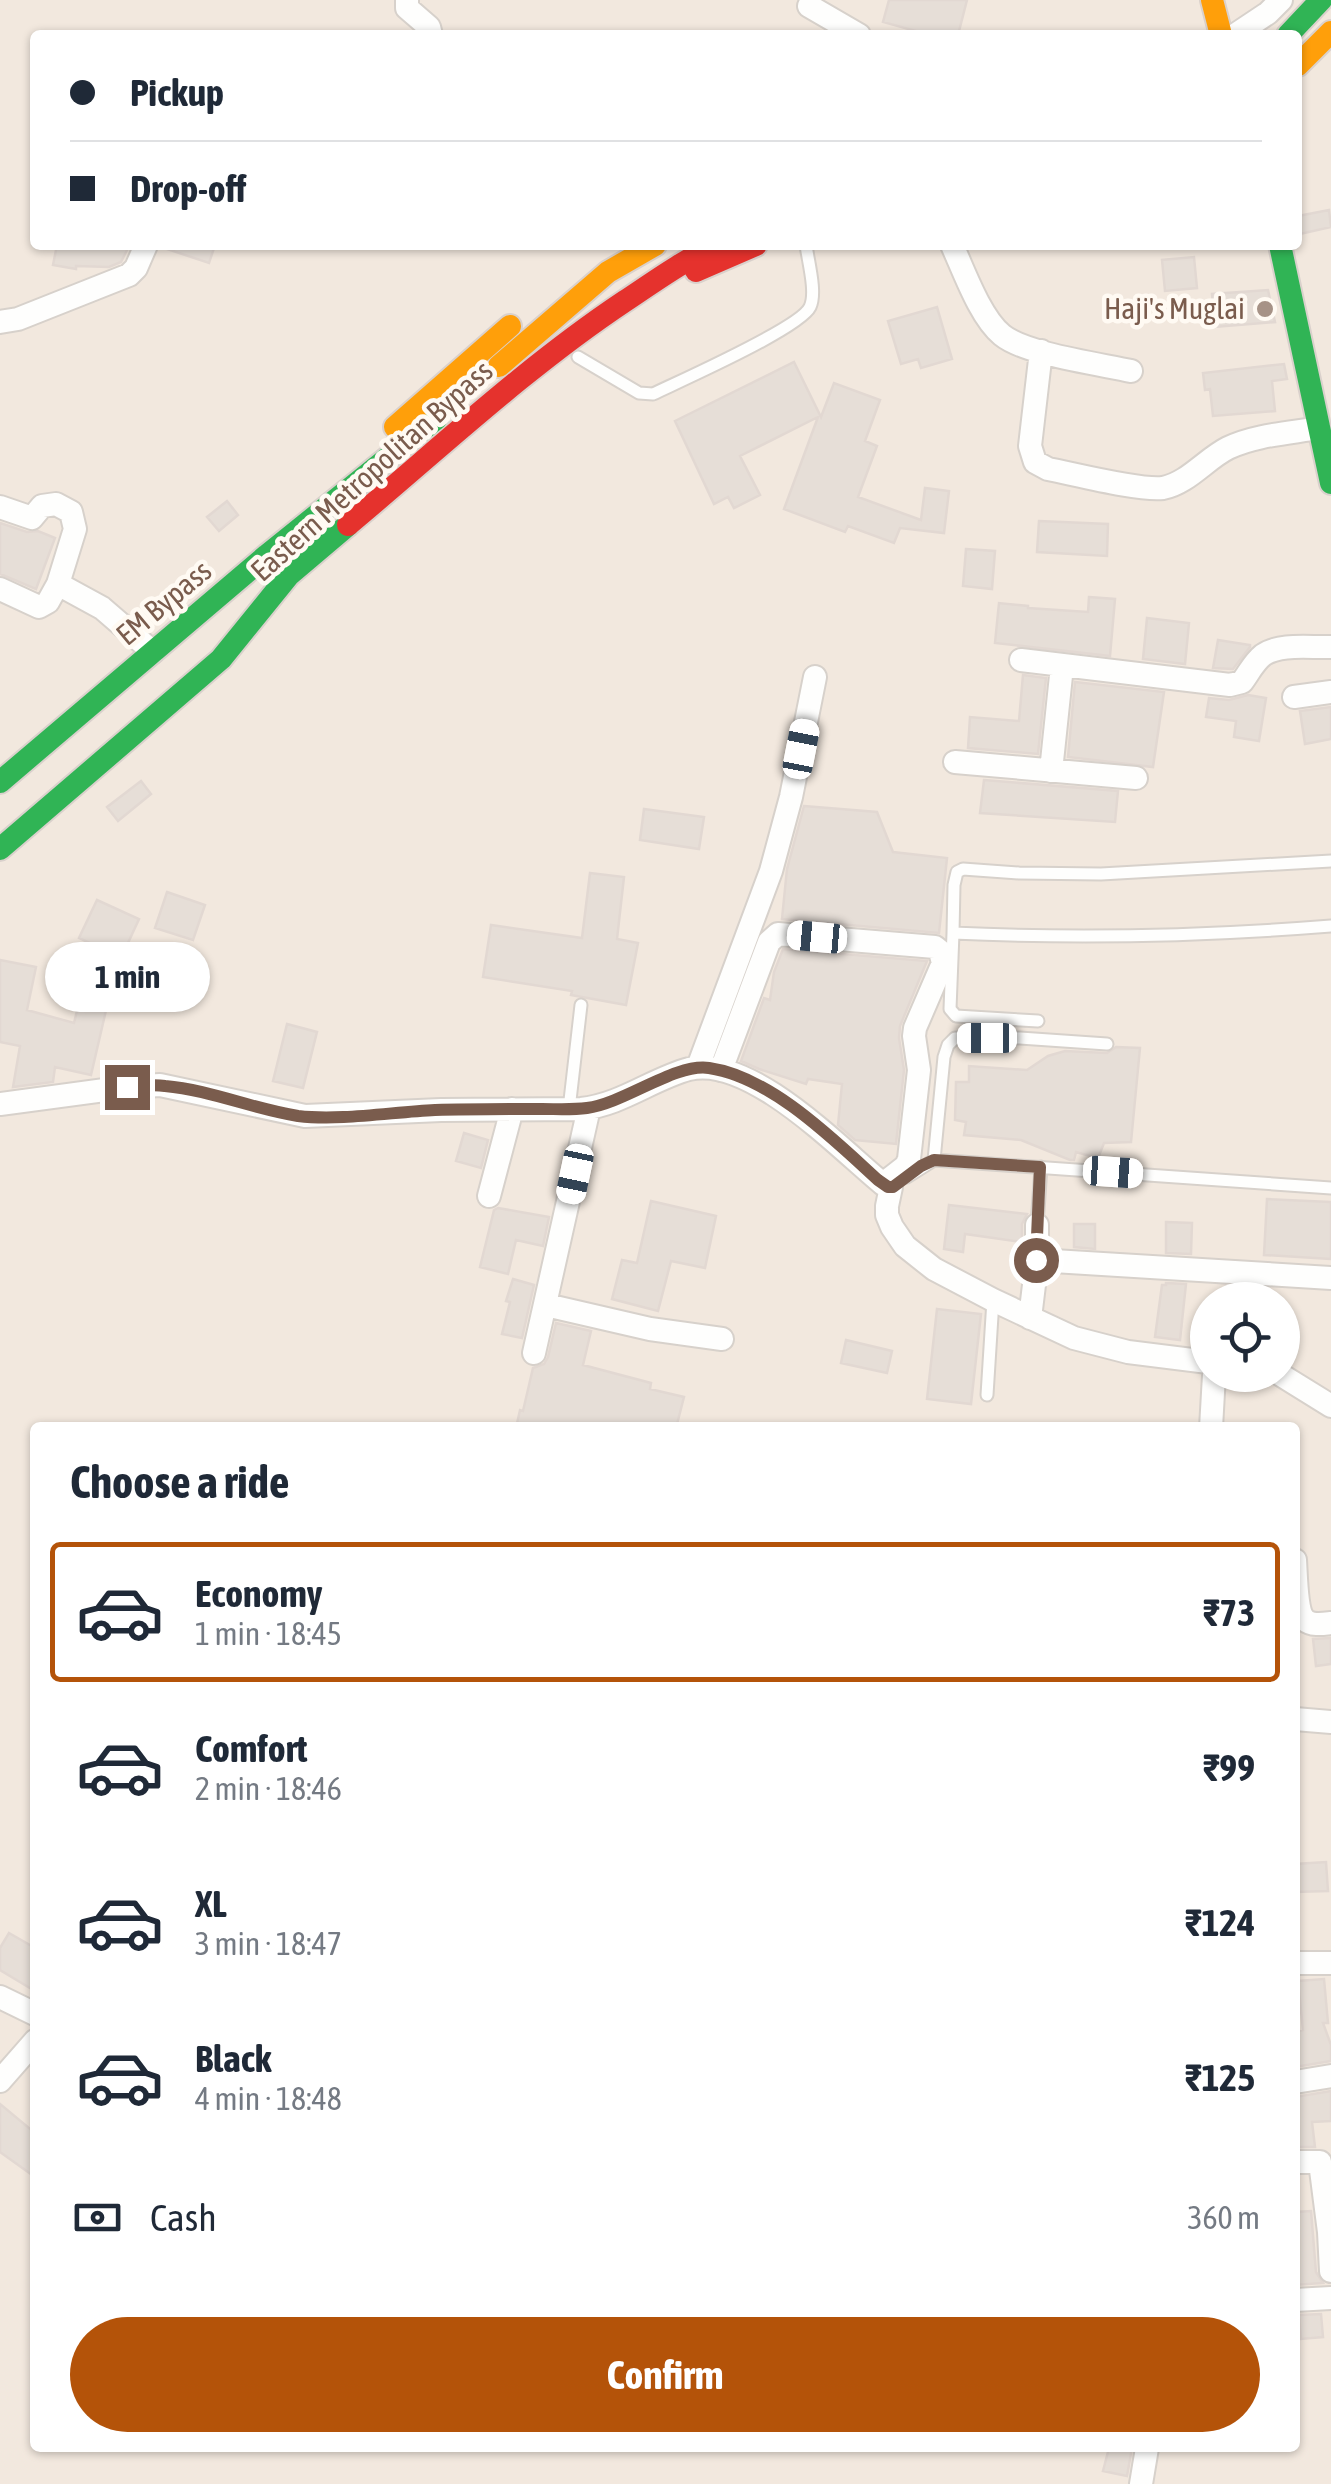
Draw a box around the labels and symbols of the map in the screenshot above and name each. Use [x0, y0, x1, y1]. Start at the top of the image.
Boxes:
place label: Haji's Muglai [1104, 291, 1245, 325]
marker: Haji's Muglai [1254, 298, 1276, 320]
street label: Eastern Metropolitan Bypass [244, 353, 499, 587]
street label: EM Bypass [109, 553, 218, 652]
car [781, 717, 821, 781]
car [786, 919, 848, 955]
callout: 1 min [44, 942, 210, 1012]
car [957, 1023, 1017, 1053]
route end [105, 1065, 150, 1110]
car [554, 1142, 596, 1206]
car [1082, 1155, 1144, 1189]
route start [1014, 1238, 1059, 1283]

